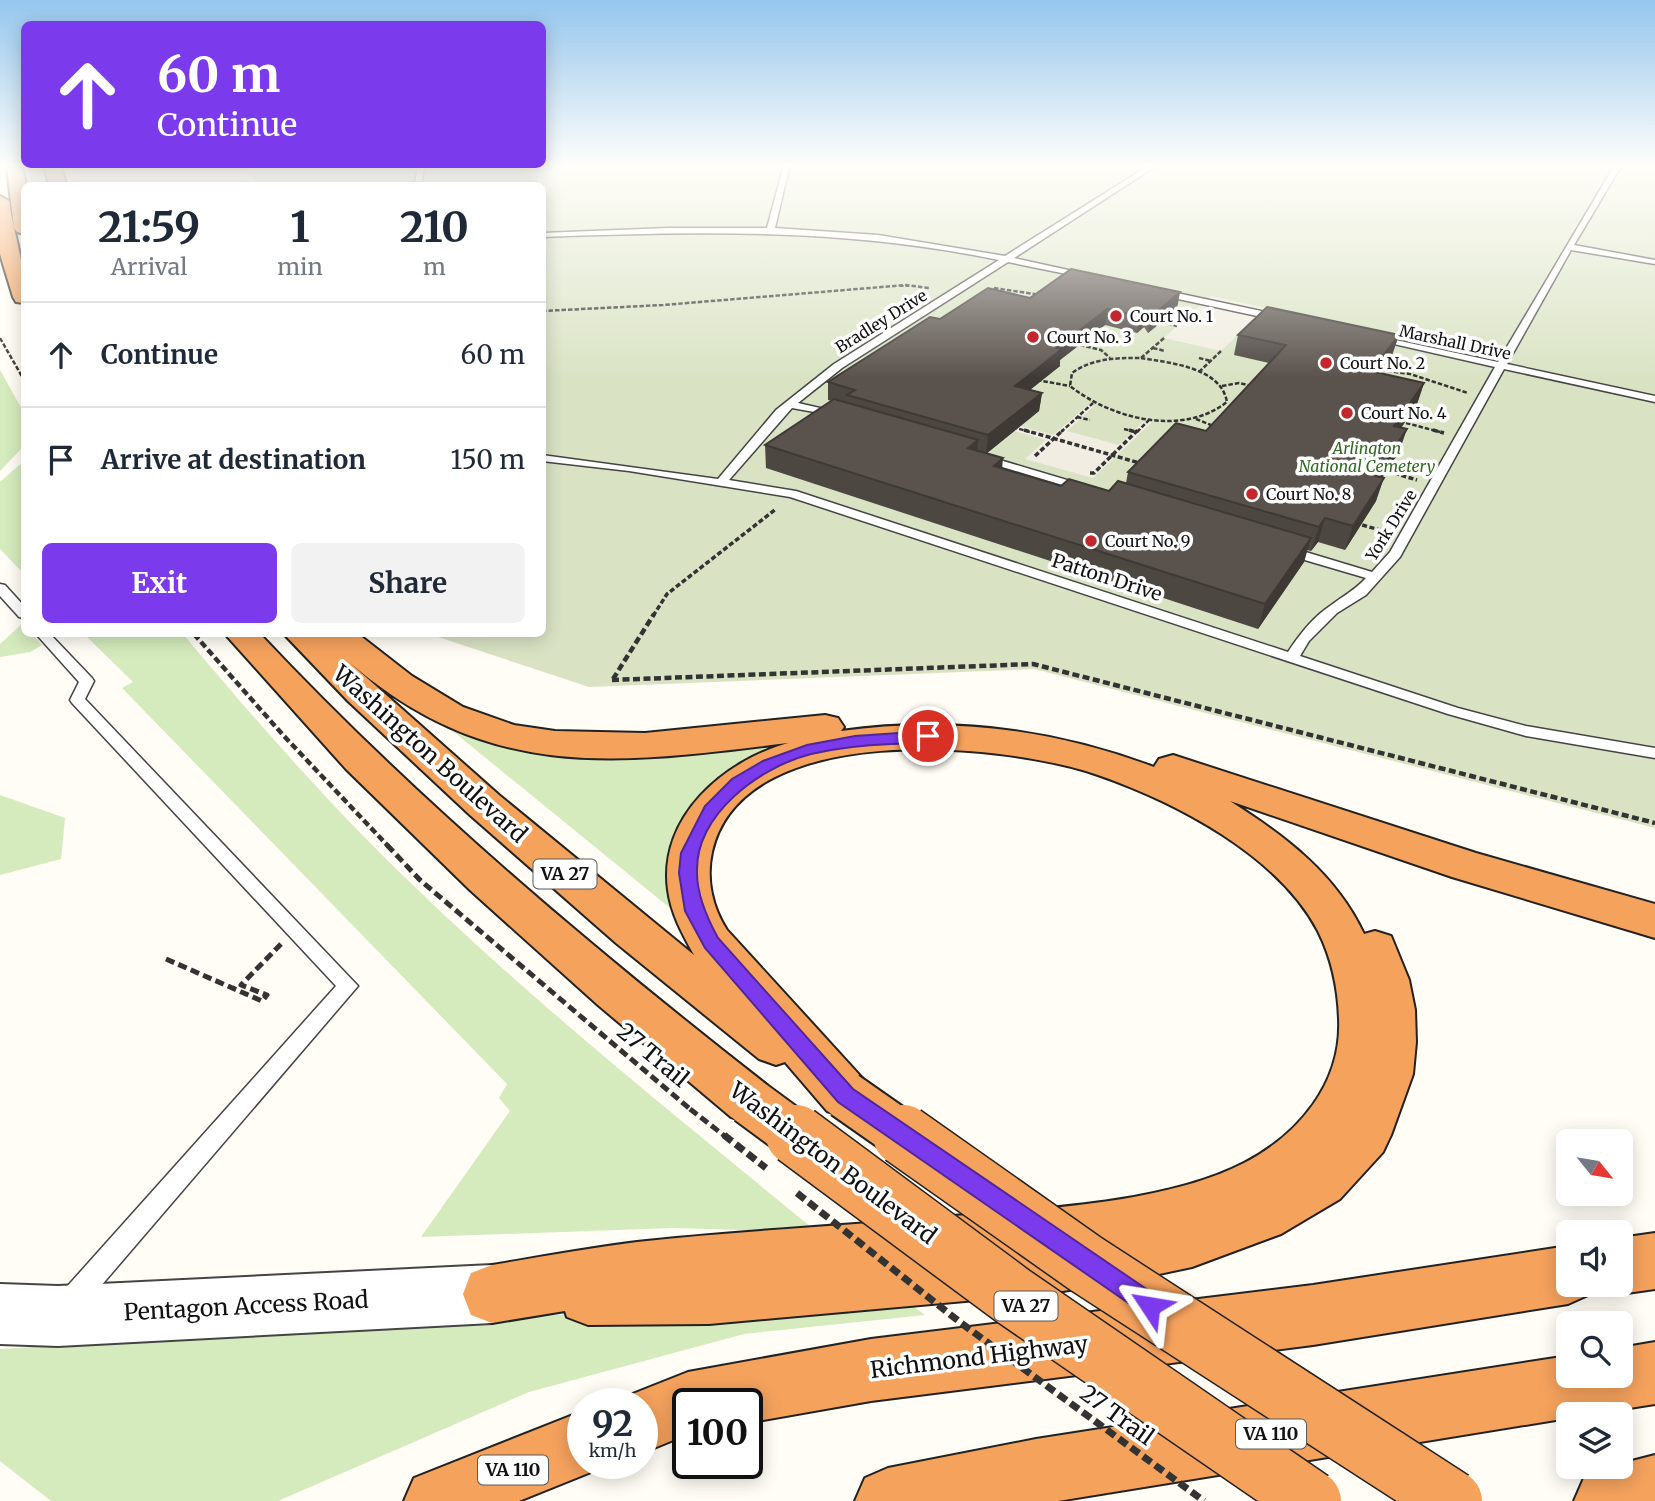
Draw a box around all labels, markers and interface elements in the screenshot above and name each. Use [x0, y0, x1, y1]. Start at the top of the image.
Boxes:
text: 60 m [157, 44, 280, 105]
icon: ahead [42, 49, 133, 140]
text: Continue [157, 105, 297, 145]
text: 21:59 [98, 201, 200, 253]
text: 1 [290, 201, 310, 253]
text: 210 [400, 201, 469, 253]
text: Arrival [111, 252, 187, 281]
text: min [277, 252, 323, 281]
text: m [423, 252, 446, 281]
street label: Bradley Drive [832, 285, 930, 357]
place label: Court No. 1 [1130, 306, 1213, 326]
marker: Court No. 1 [1108, 308, 1124, 324]
street label: Marshall Drive [1397, 320, 1513, 364]
place label: Court No. 3 [1047, 327, 1132, 347]
marker: Court No. 3 [1025, 329, 1041, 345]
icon: ahead [42, 336, 80, 374]
text: Continue [101, 338, 218, 371]
text: 60 m [461, 338, 525, 371]
place label: Court No. 2 [1340, 353, 1425, 373]
marker: Court No. 2 [1318, 355, 1334, 371]
place label: Court No. 4 [1361, 403, 1447, 423]
marker: Court No. 4 [1339, 405, 1355, 421]
park label: Arlington National Cemetery [1299, 438, 1435, 476]
icon: arrive [42, 441, 80, 479]
text: Arrive at destination [101, 443, 366, 476]
text: 150 m [451, 443, 525, 476]
place label: Court No. 8 [1266, 484, 1351, 504]
marker: Court No. 8 [1244, 486, 1260, 502]
street label: York Drive [1361, 486, 1421, 565]
place label: Court No. 9 [1105, 531, 1191, 551]
marker: Court No. 9 [1083, 533, 1099, 549]
button: Exit [42, 543, 277, 623]
button: Share [291, 543, 525, 623]
street label: Patton Drive [1049, 548, 1165, 606]
street label: Washington Boulevard [326, 658, 534, 849]
pin [898, 706, 958, 766]
icon: arrive [909, 717, 947, 755]
road number: VA 27 [534, 860, 596, 888]
street label: 27 Trail [612, 1016, 695, 1093]
street label: Washington Boulevard [723, 1075, 943, 1250]
north arrow [1556, 1129, 1633, 1206]
map controls [1556, 1129, 1633, 1479]
button: sound [1556, 1220, 1633, 1297]
position arrow [1113, 1269, 1187, 1343]
street label: Pentagon Access Road [123, 1285, 369, 1326]
road number: VA 27 [995, 1292, 1058, 1321]
button: search [1556, 1311, 1633, 1388]
street label: Richmond Highway [868, 1329, 1090, 1384]
street label: 27 Trail [1075, 1378, 1160, 1451]
speed limit sign: 100 [672, 1388, 763, 1479]
text: 92 [592, 1402, 633, 1446]
button: layers [1556, 1402, 1633, 1479]
road number: VA 110 [1236, 1420, 1306, 1448]
text: km/h [589, 1439, 636, 1462]
road number: VA 110 [478, 1456, 548, 1484]

